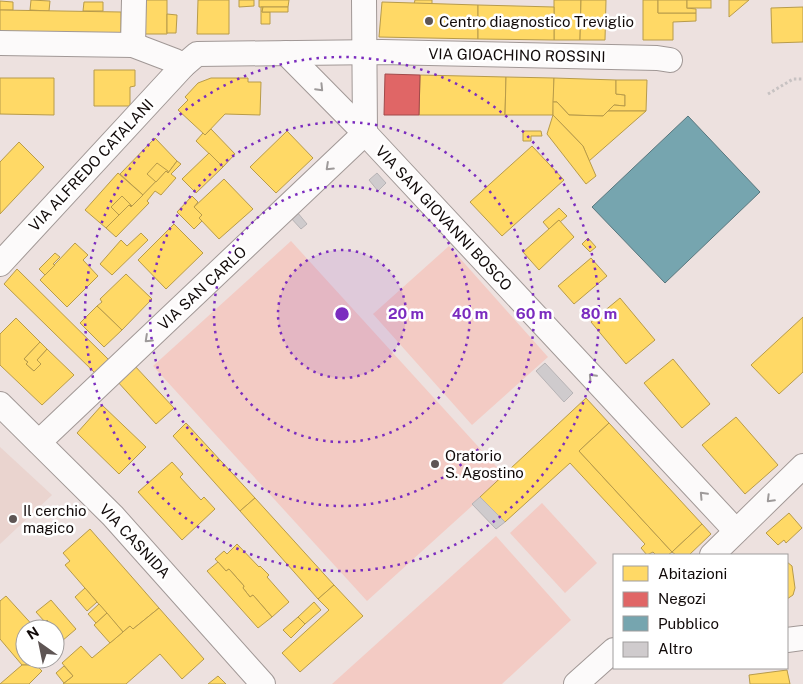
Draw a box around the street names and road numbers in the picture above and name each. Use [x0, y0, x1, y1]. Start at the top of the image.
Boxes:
street label: VIA GIOACHINO ROSSINI [428, 45, 606, 65]
street label: VIA ALFREDO CATALANI [25, 95, 157, 235]
street label: VIA SAN GIOVANNI BOSCO [372, 142, 516, 294]
street label: VIA SAN CARLO [154, 243, 250, 333]
street label: VIA CASNIDA [96, 500, 174, 582]

